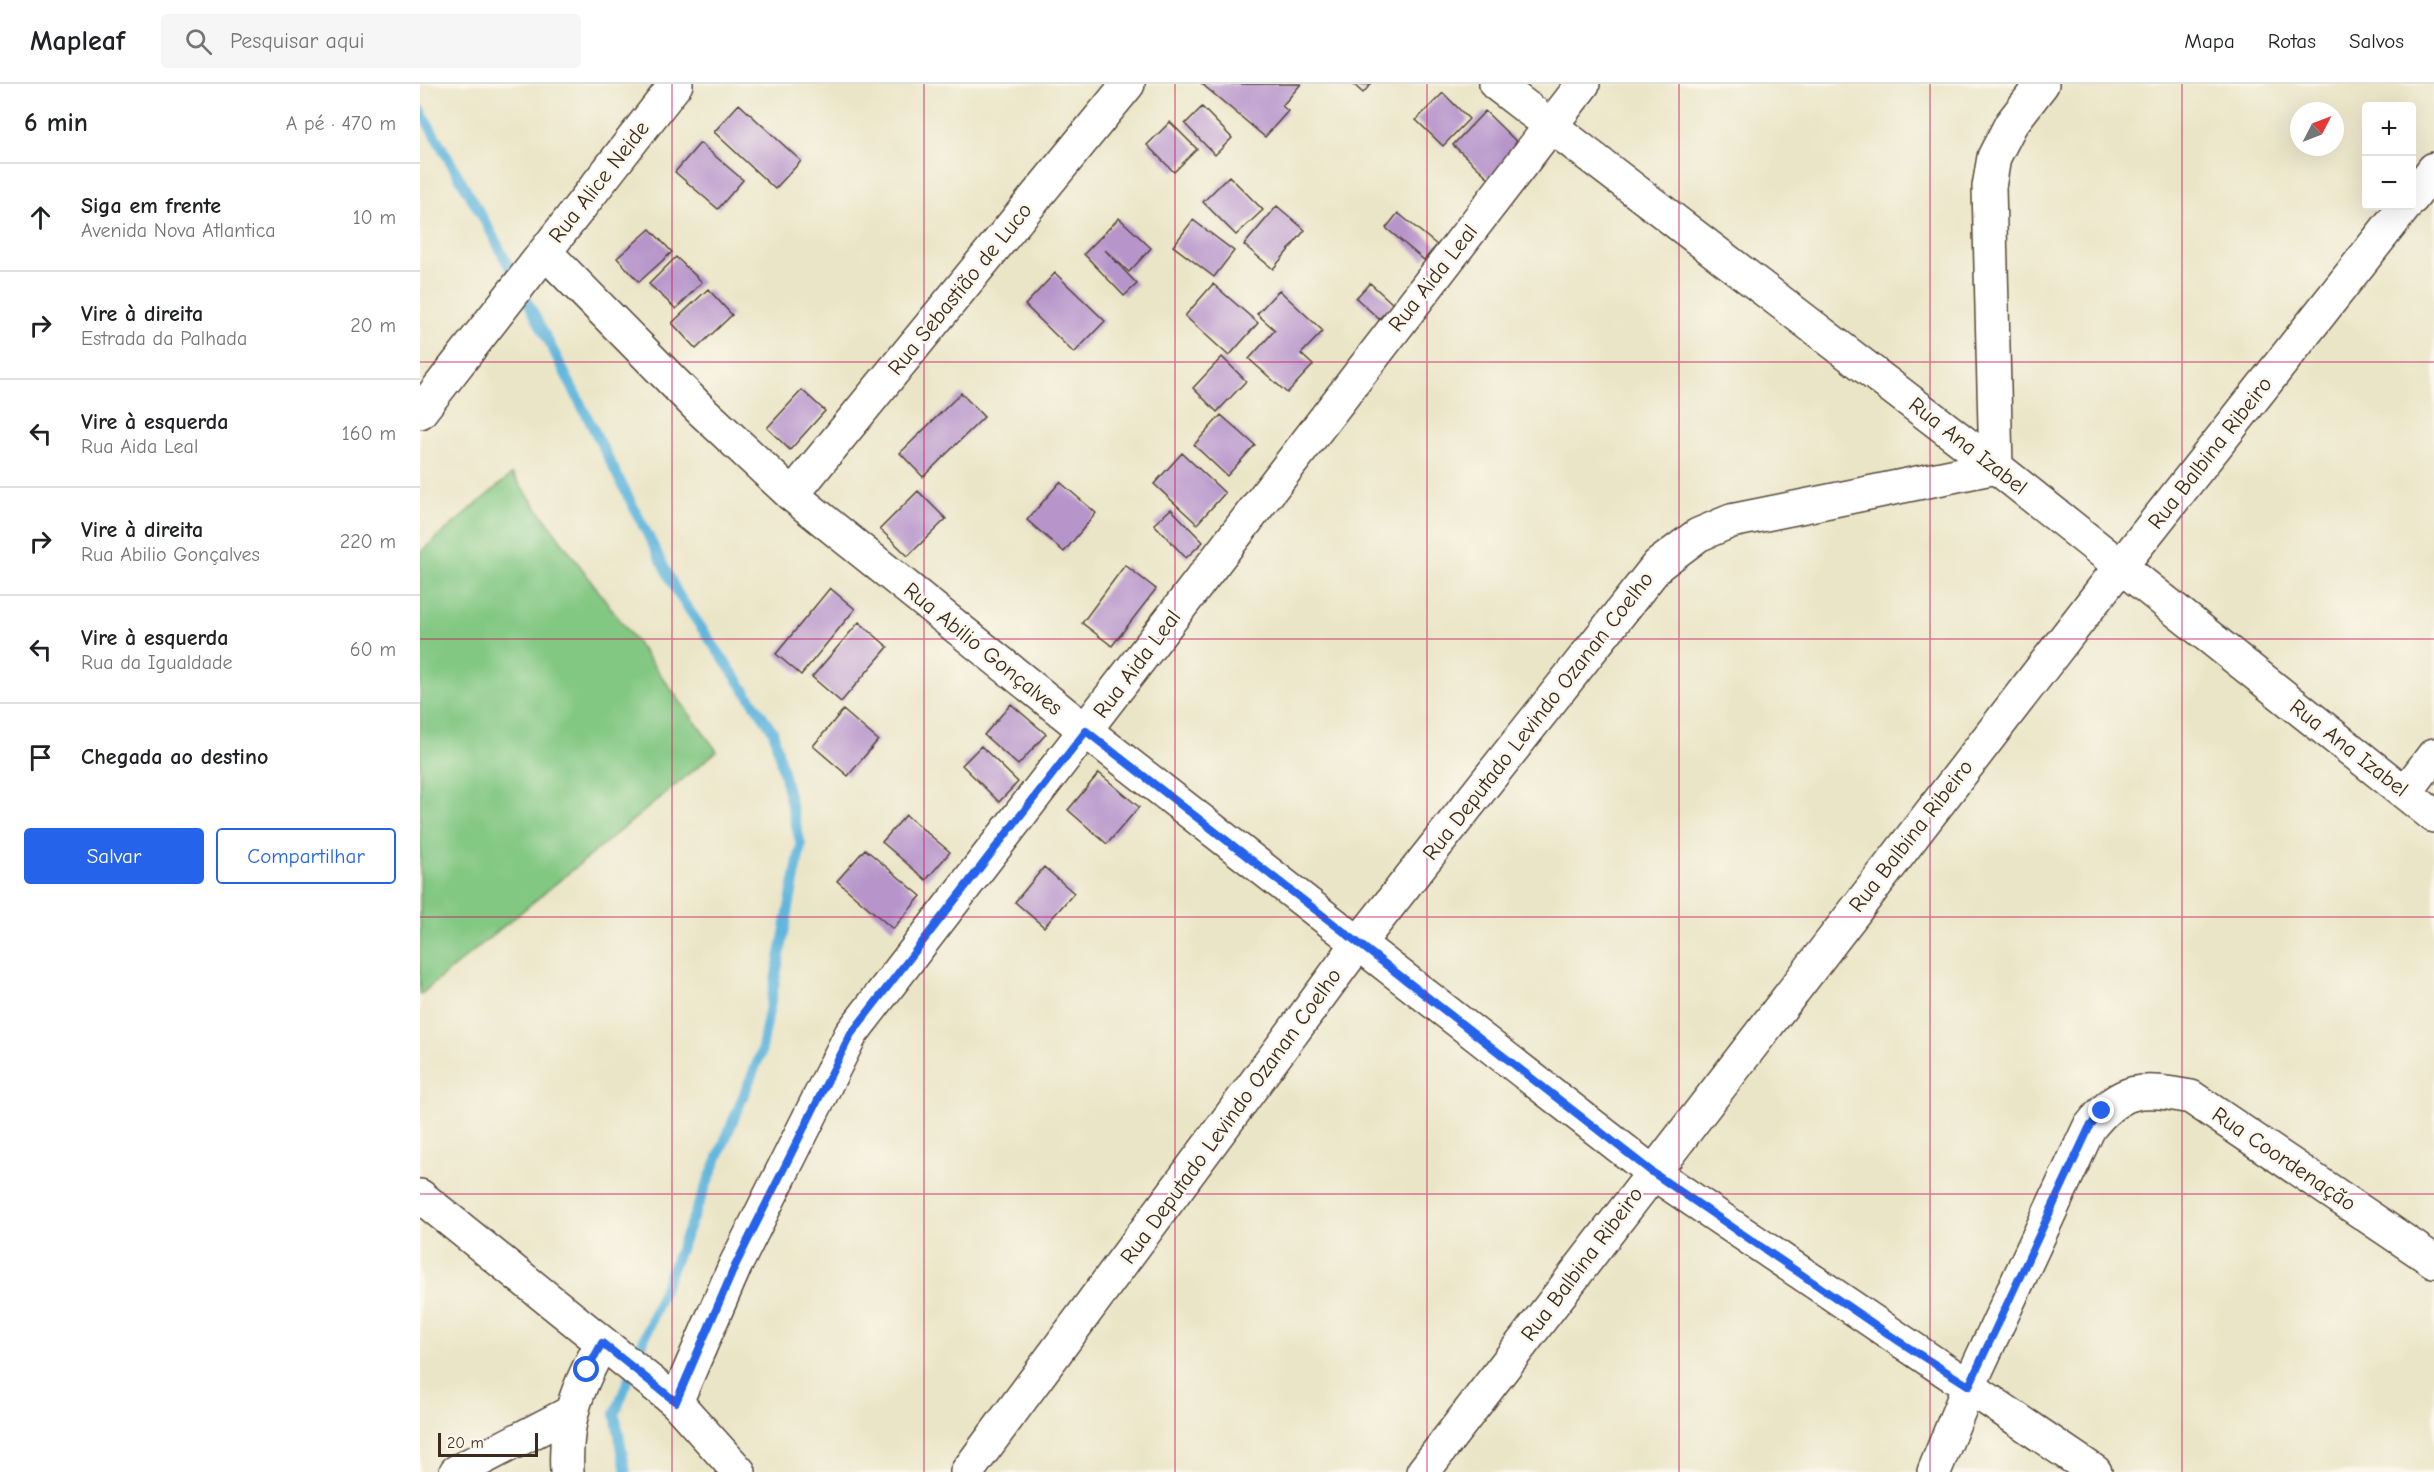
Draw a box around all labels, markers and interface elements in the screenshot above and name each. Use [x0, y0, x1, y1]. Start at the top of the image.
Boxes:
search box [161, 14, 581, 68]
text: Mapleaf [30, 25, 125, 57]
icon: search [182, 25, 215, 58]
text: Pesquisar aqui [230, 28, 365, 54]
text: Mapa [2184, 29, 2235, 53]
text: Rotas [2268, 29, 2316, 53]
text: Salvos [2349, 29, 2404, 53]
north arrow [2290, 102, 2344, 156]
map controls [2362, 102, 2416, 210]
button: + [2362, 102, 2416, 156]
text: 6 min [24, 108, 88, 138]
text: A pé · 470 m [286, 112, 396, 135]
street label: Rua Alice Neide [543, 116, 655, 248]
button: − [2362, 156, 2416, 210]
text: Siga em frente [81, 193, 221, 219]
street label: Rua Sebastião de Luco [882, 198, 1038, 380]
icon: ahead [24, 201, 57, 234]
text: 10 m [353, 206, 396, 229]
text: Avenida Nova Atlantica [81, 219, 276, 242]
street label: Rua Aida Leal [1383, 219, 1483, 337]
text: Vire à direita [81, 301, 203, 327]
icon: right [24, 309, 57, 342]
text: 20 m [350, 314, 396, 337]
text: Estrada da Palhada [81, 327, 247, 350]
street label: Rua Balbina Ribeiro [2142, 372, 2278, 534]
street label: Rua Ana Izabel [1904, 392, 2032, 500]
text: Vire à esquerda [81, 409, 229, 435]
icon: left [24, 417, 57, 450]
text: 160 m [342, 422, 396, 445]
text: Rua Aida Leal [81, 435, 198, 458]
text: Vire à direita [81, 517, 203, 543]
icon: right [24, 525, 57, 558]
text: 220 m [340, 530, 396, 553]
text: Rua Abilio Gonçalves [81, 543, 260, 566]
street label: Rua Deputado Levindo Ozanan Coelho [1417, 566, 1659, 866]
street label: Rua Abilio Gonçalves [898, 577, 1068, 721]
street label: Rua Aida Leal [1088, 605, 1186, 723]
text: Vire à esquerda [81, 625, 229, 651]
icon: left [24, 633, 57, 666]
text: 60 m [350, 638, 396, 661]
text: Rua da Igualdade [81, 651, 233, 674]
street label: Rua Ana Izabel [2285, 694, 2413, 802]
icon: arrive [24, 741, 57, 774]
text: Chegada ao destino [81, 744, 268, 770]
street label: Rua Balbina Ribeiro [1843, 755, 1979, 917]
button: Salvar [24, 828, 204, 884]
button: Compartilhar [216, 828, 396, 884]
street label: Rua Deputado Levindo Ozanan Coelho [1115, 963, 1347, 1269]
route end [2088, 1097, 2114, 1123]
street label: Rua Coordenação [2207, 1101, 2361, 1217]
street label: Rua Balbina Ribeiro [1516, 1182, 1648, 1346]
route start [573, 1356, 599, 1382]
scale bar [438, 1430, 538, 1458]
text: 20 m [447, 1434, 484, 1452]

